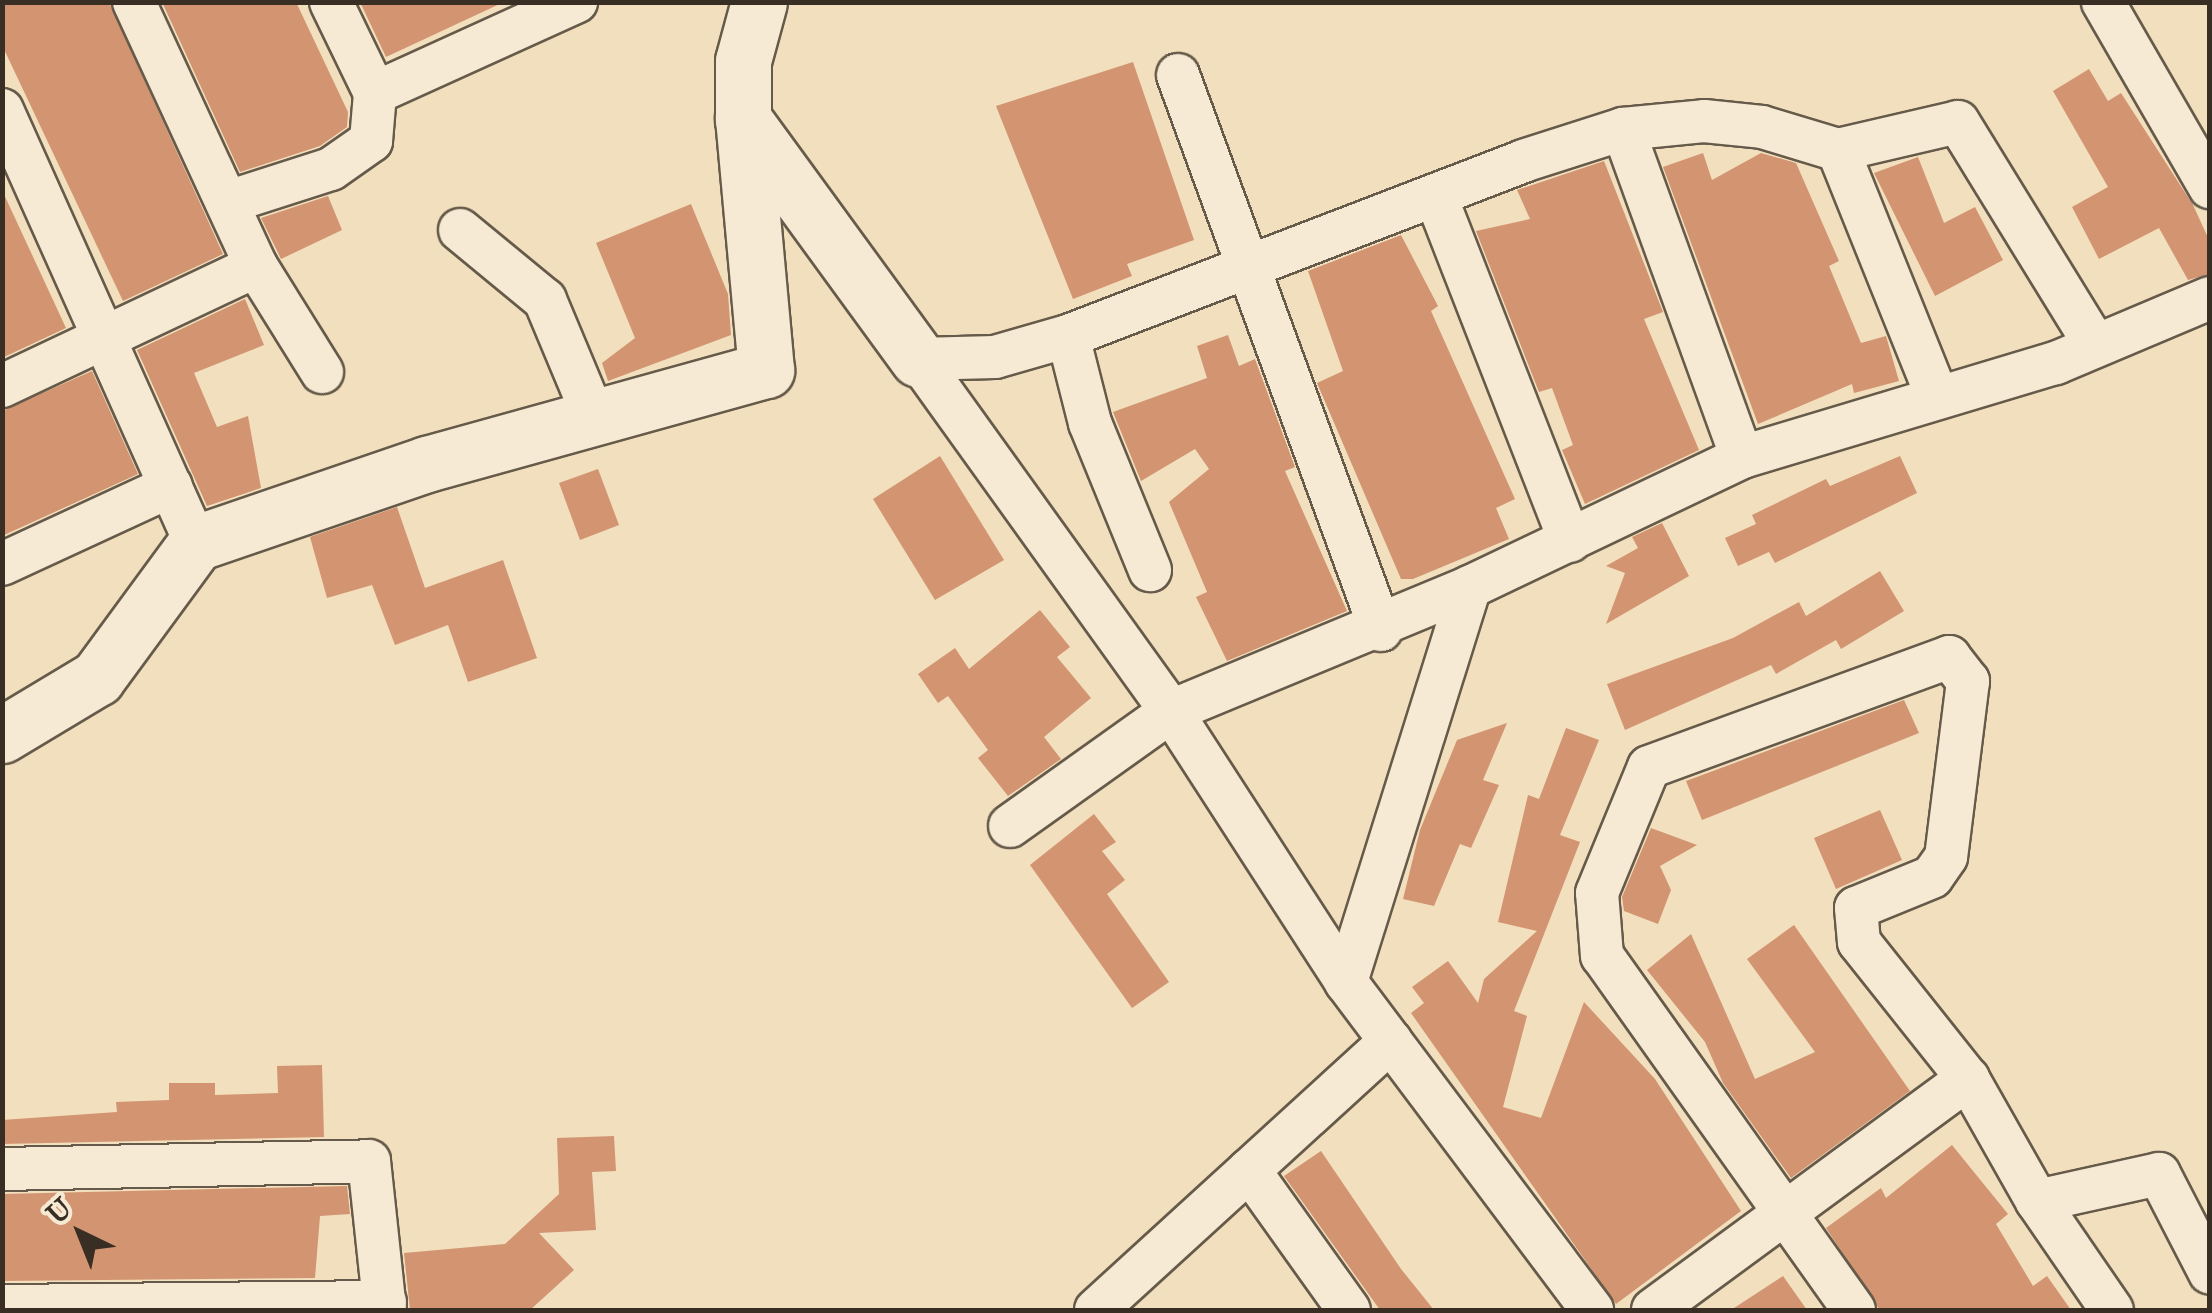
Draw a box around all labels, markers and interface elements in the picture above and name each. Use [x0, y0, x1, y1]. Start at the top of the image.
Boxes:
north arrow [30, 1183, 130, 1283]
text: U [39, 1190, 79, 1231]

